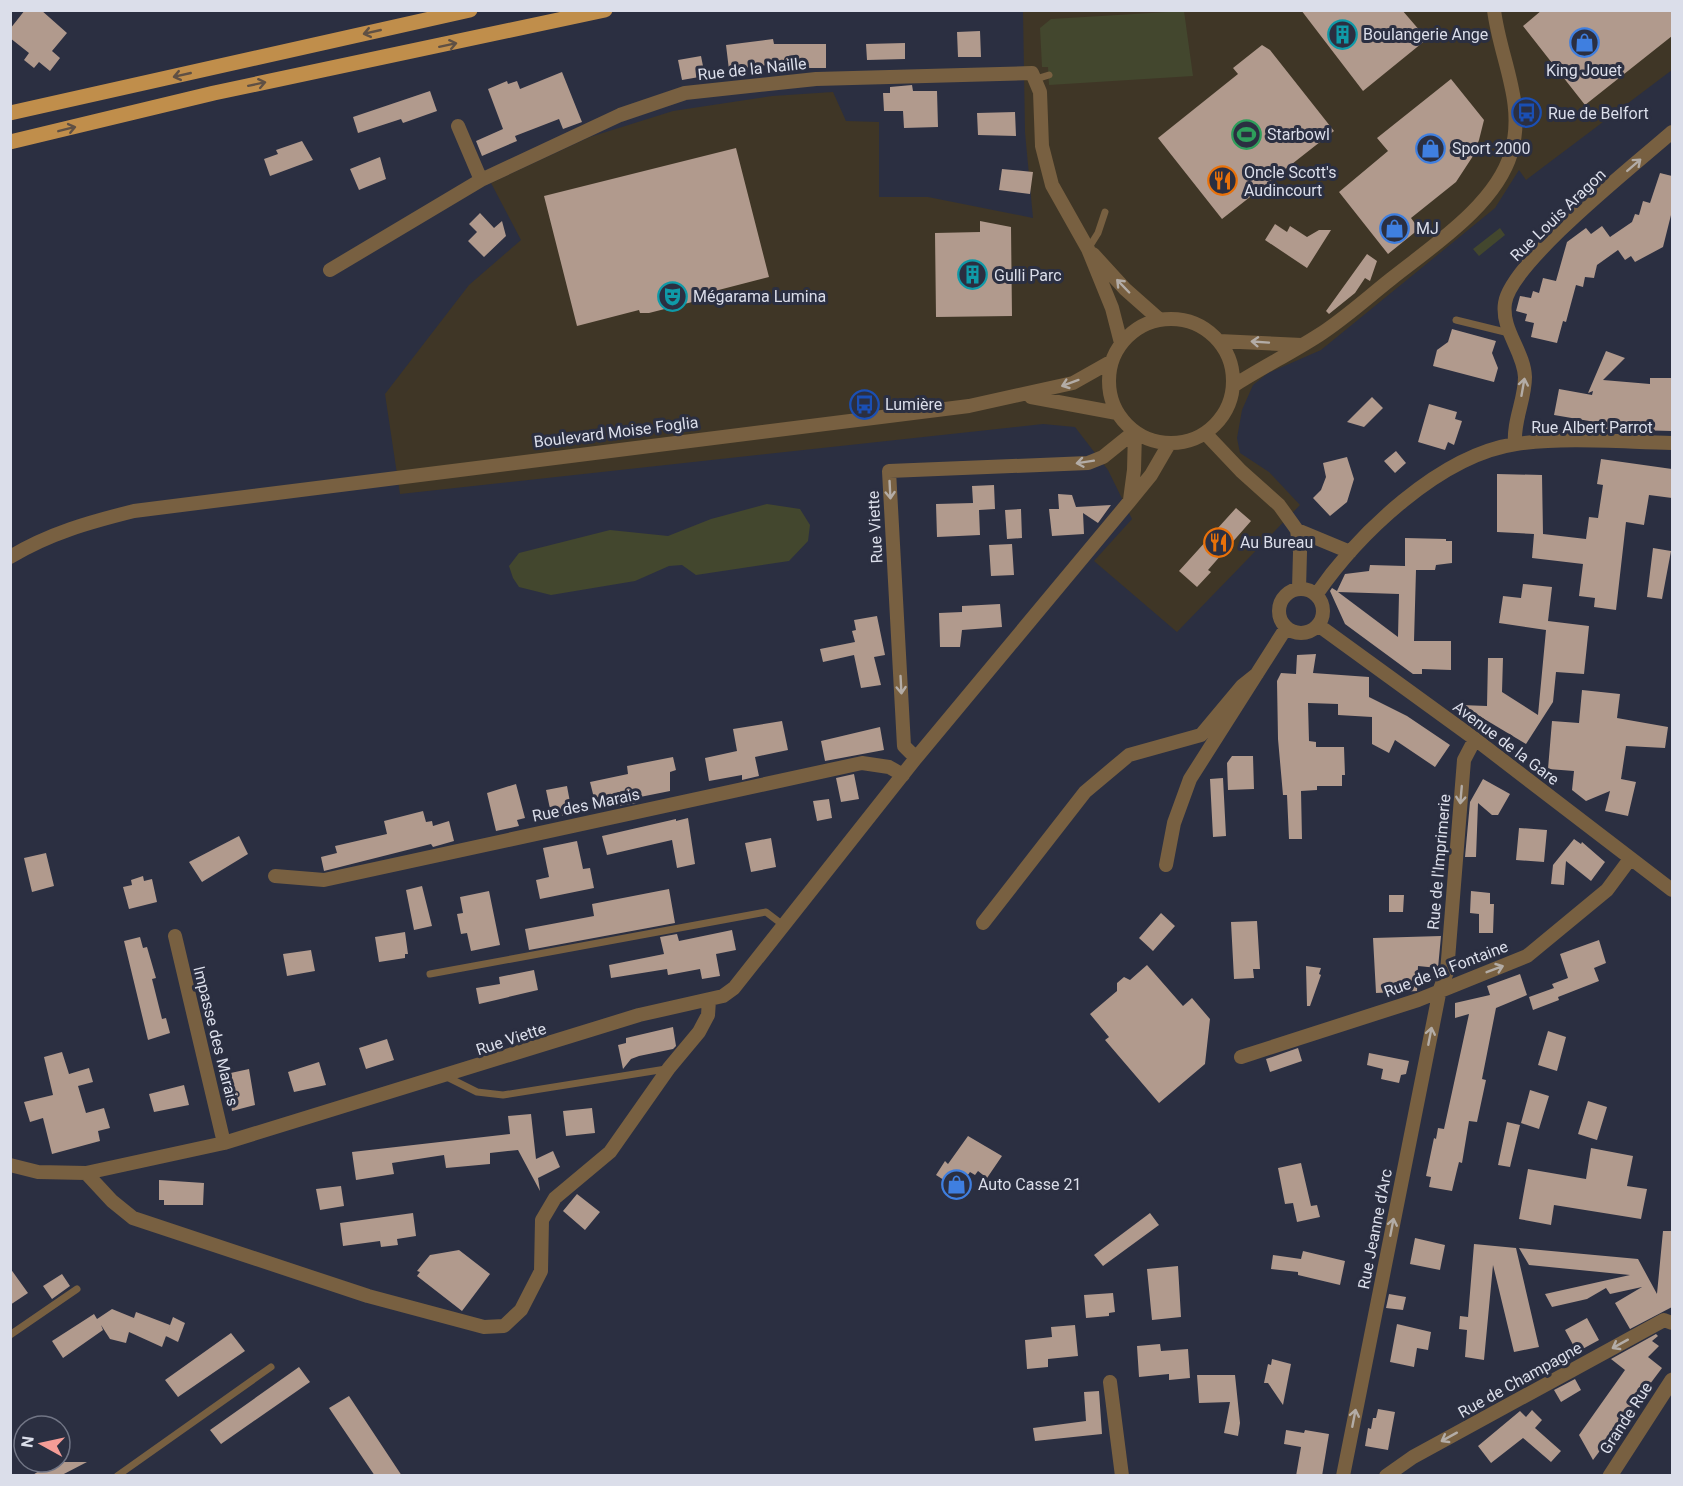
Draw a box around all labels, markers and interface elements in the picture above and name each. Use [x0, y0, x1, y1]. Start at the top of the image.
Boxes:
building icon: Boulangerie Ange [1326, 18, 1358, 50]
place label: Boulangerie Ange [1363, 25, 1488, 44]
shop icon: King Jouet [1568, 26, 1600, 58]
one-way arrow [363, 27, 382, 39]
one-way arrow [438, 39, 457, 50]
street label: Rue de la Naille [697, 54, 807, 84]
place label: King Jouet [1546, 61, 1622, 80]
one-way arrow [173, 70, 192, 81]
one-way arrow [247, 78, 267, 89]
bus stop icon: Rue de Belfort [1511, 97, 1543, 129]
place label: Rue de Belfort [1548, 104, 1649, 123]
sports icon: Starbowl [1230, 118, 1262, 150]
one-way arrow [58, 122, 77, 134]
place label: Starbowl [1267, 125, 1330, 144]
shop icon: Sport 2000 [1415, 132, 1447, 164]
place label: Sport 2000 [1452, 139, 1531, 158]
one-way arrow [1626, 158, 1641, 172]
place label: Oncle Scott's Audincourt [1244, 163, 1336, 200]
restaurant icon: Oncle Scott's Audincourt [1207, 165, 1239, 197]
street label: Rue Louis Aragon [1506, 165, 1610, 265]
shop icon: MJ [1379, 212, 1411, 244]
place label: MJ [1416, 219, 1439, 238]
building icon: Gulli Parc [957, 259, 989, 291]
place label: Gulli Parc [994, 266, 1062, 285]
one-way arrow [1115, 278, 1130, 293]
theatre icon: Mégarama Lumina [656, 280, 688, 312]
place label: Mégarama Lumina [693, 287, 826, 306]
one-way arrow [1251, 336, 1271, 347]
one-way arrow [1517, 377, 1528, 397]
one-way arrow [1061, 379, 1079, 390]
bus stop icon: Lumière [848, 388, 880, 420]
place label: Lumière [885, 395, 942, 414]
street label: Boulevard Moise Foglia [533, 412, 699, 452]
street label: Rue Albert Parrot [1531, 418, 1653, 437]
one-way arrow [1076, 457, 1096, 468]
one-way arrow [884, 480, 895, 500]
street label: Rue Viette [864, 490, 886, 564]
restaurant icon: Au Bureau [1203, 526, 1235, 558]
place label: Au Bureau [1240, 533, 1313, 552]
one-way arrow [895, 675, 906, 695]
street label: Avenue de la Gare [1449, 697, 1563, 789]
street label: Rue des Marais [530, 784, 642, 826]
one-way arrow [1455, 784, 1466, 804]
street label: Rue de l'Imprimerie [1424, 793, 1454, 931]
street label: Rue de la Fontaine [1381, 937, 1511, 1001]
one-way arrow [1485, 962, 1503, 973]
street label: Impasse des Marais [189, 964, 243, 1108]
street label: Rue Viette [474, 1019, 548, 1059]
one-way arrow [1425, 1026, 1436, 1046]
street label: Rue Jeanne d'Arc [1354, 1167, 1396, 1291]
shop icon: Auto Casse 21 [941, 1168, 973, 1200]
place label: Auto Casse 21 [978, 1175, 1081, 1194]
one-way arrow [1387, 1218, 1398, 1237]
street label: Rue de Champagne [1455, 1338, 1585, 1422]
one-way arrow [1612, 1339, 1630, 1350]
street label: Grande Rue [1596, 1378, 1656, 1458]
one-way arrow [1348, 1409, 1360, 1428]
north arrow [12, 1414, 72, 1474]
one-way arrow [1441, 1431, 1458, 1443]
text: N [17, 1435, 38, 1449]

